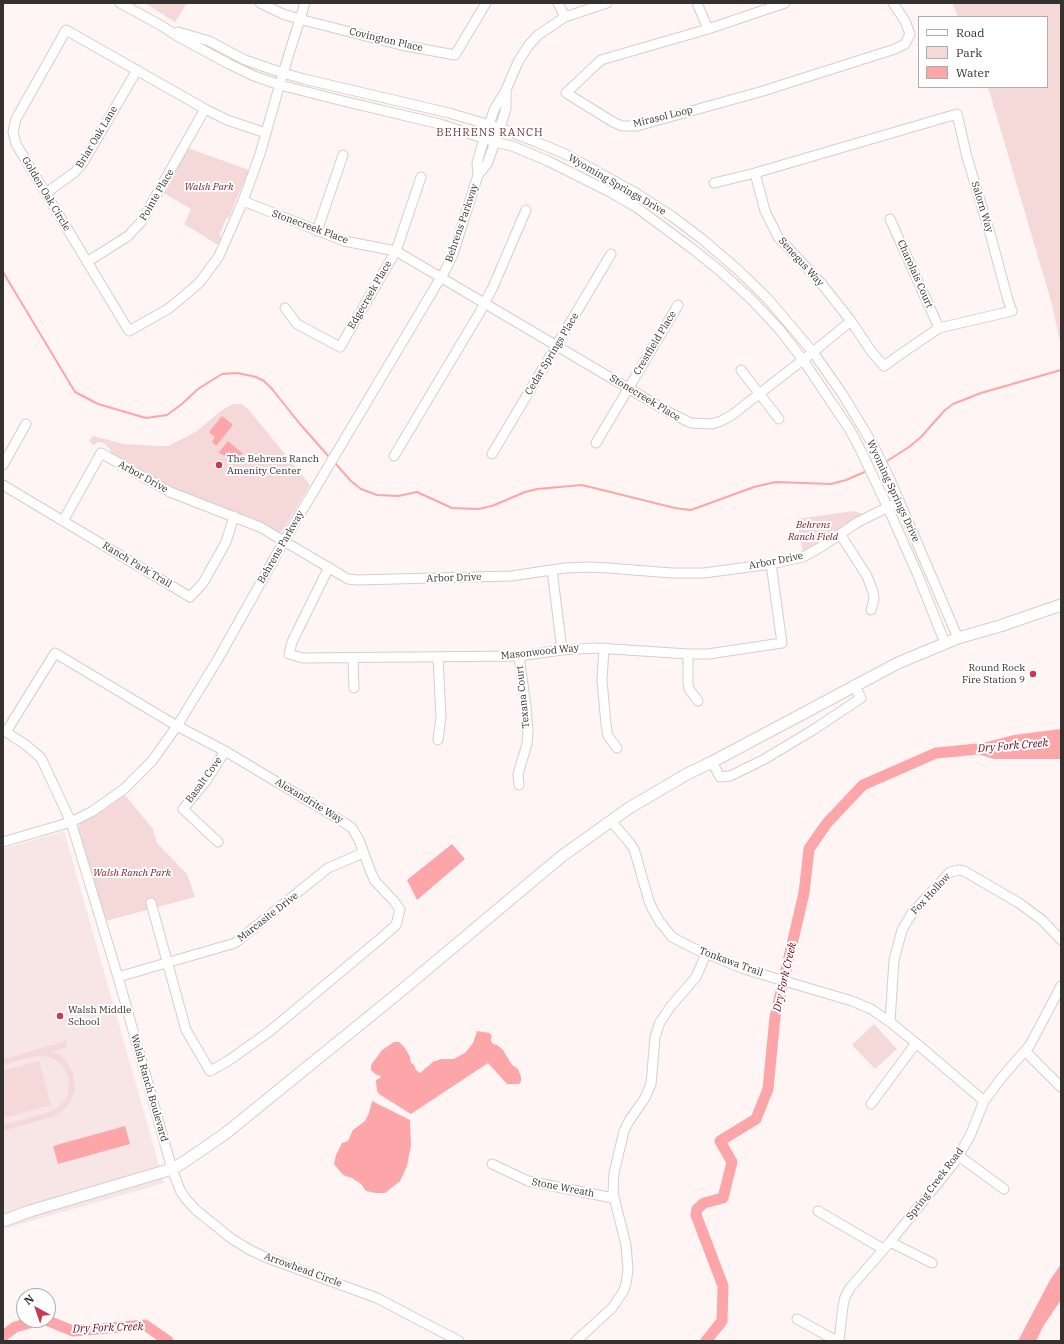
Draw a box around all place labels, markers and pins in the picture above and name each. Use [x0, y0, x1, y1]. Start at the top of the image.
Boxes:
place label: The Behrens Ranch Amenity Center [227, 453, 319, 476]
marker: The Behrens Ranch Amenity Center [214, 460, 224, 470]
place label: Round Rock Fire Station 9 [962, 662, 1025, 686]
marker: Round Rock Fire Station 9 [1028, 669, 1038, 679]
place label: Walsh Middle School [68, 1004, 131, 1028]
marker: Walsh Middle School [55, 1011, 65, 1021]

